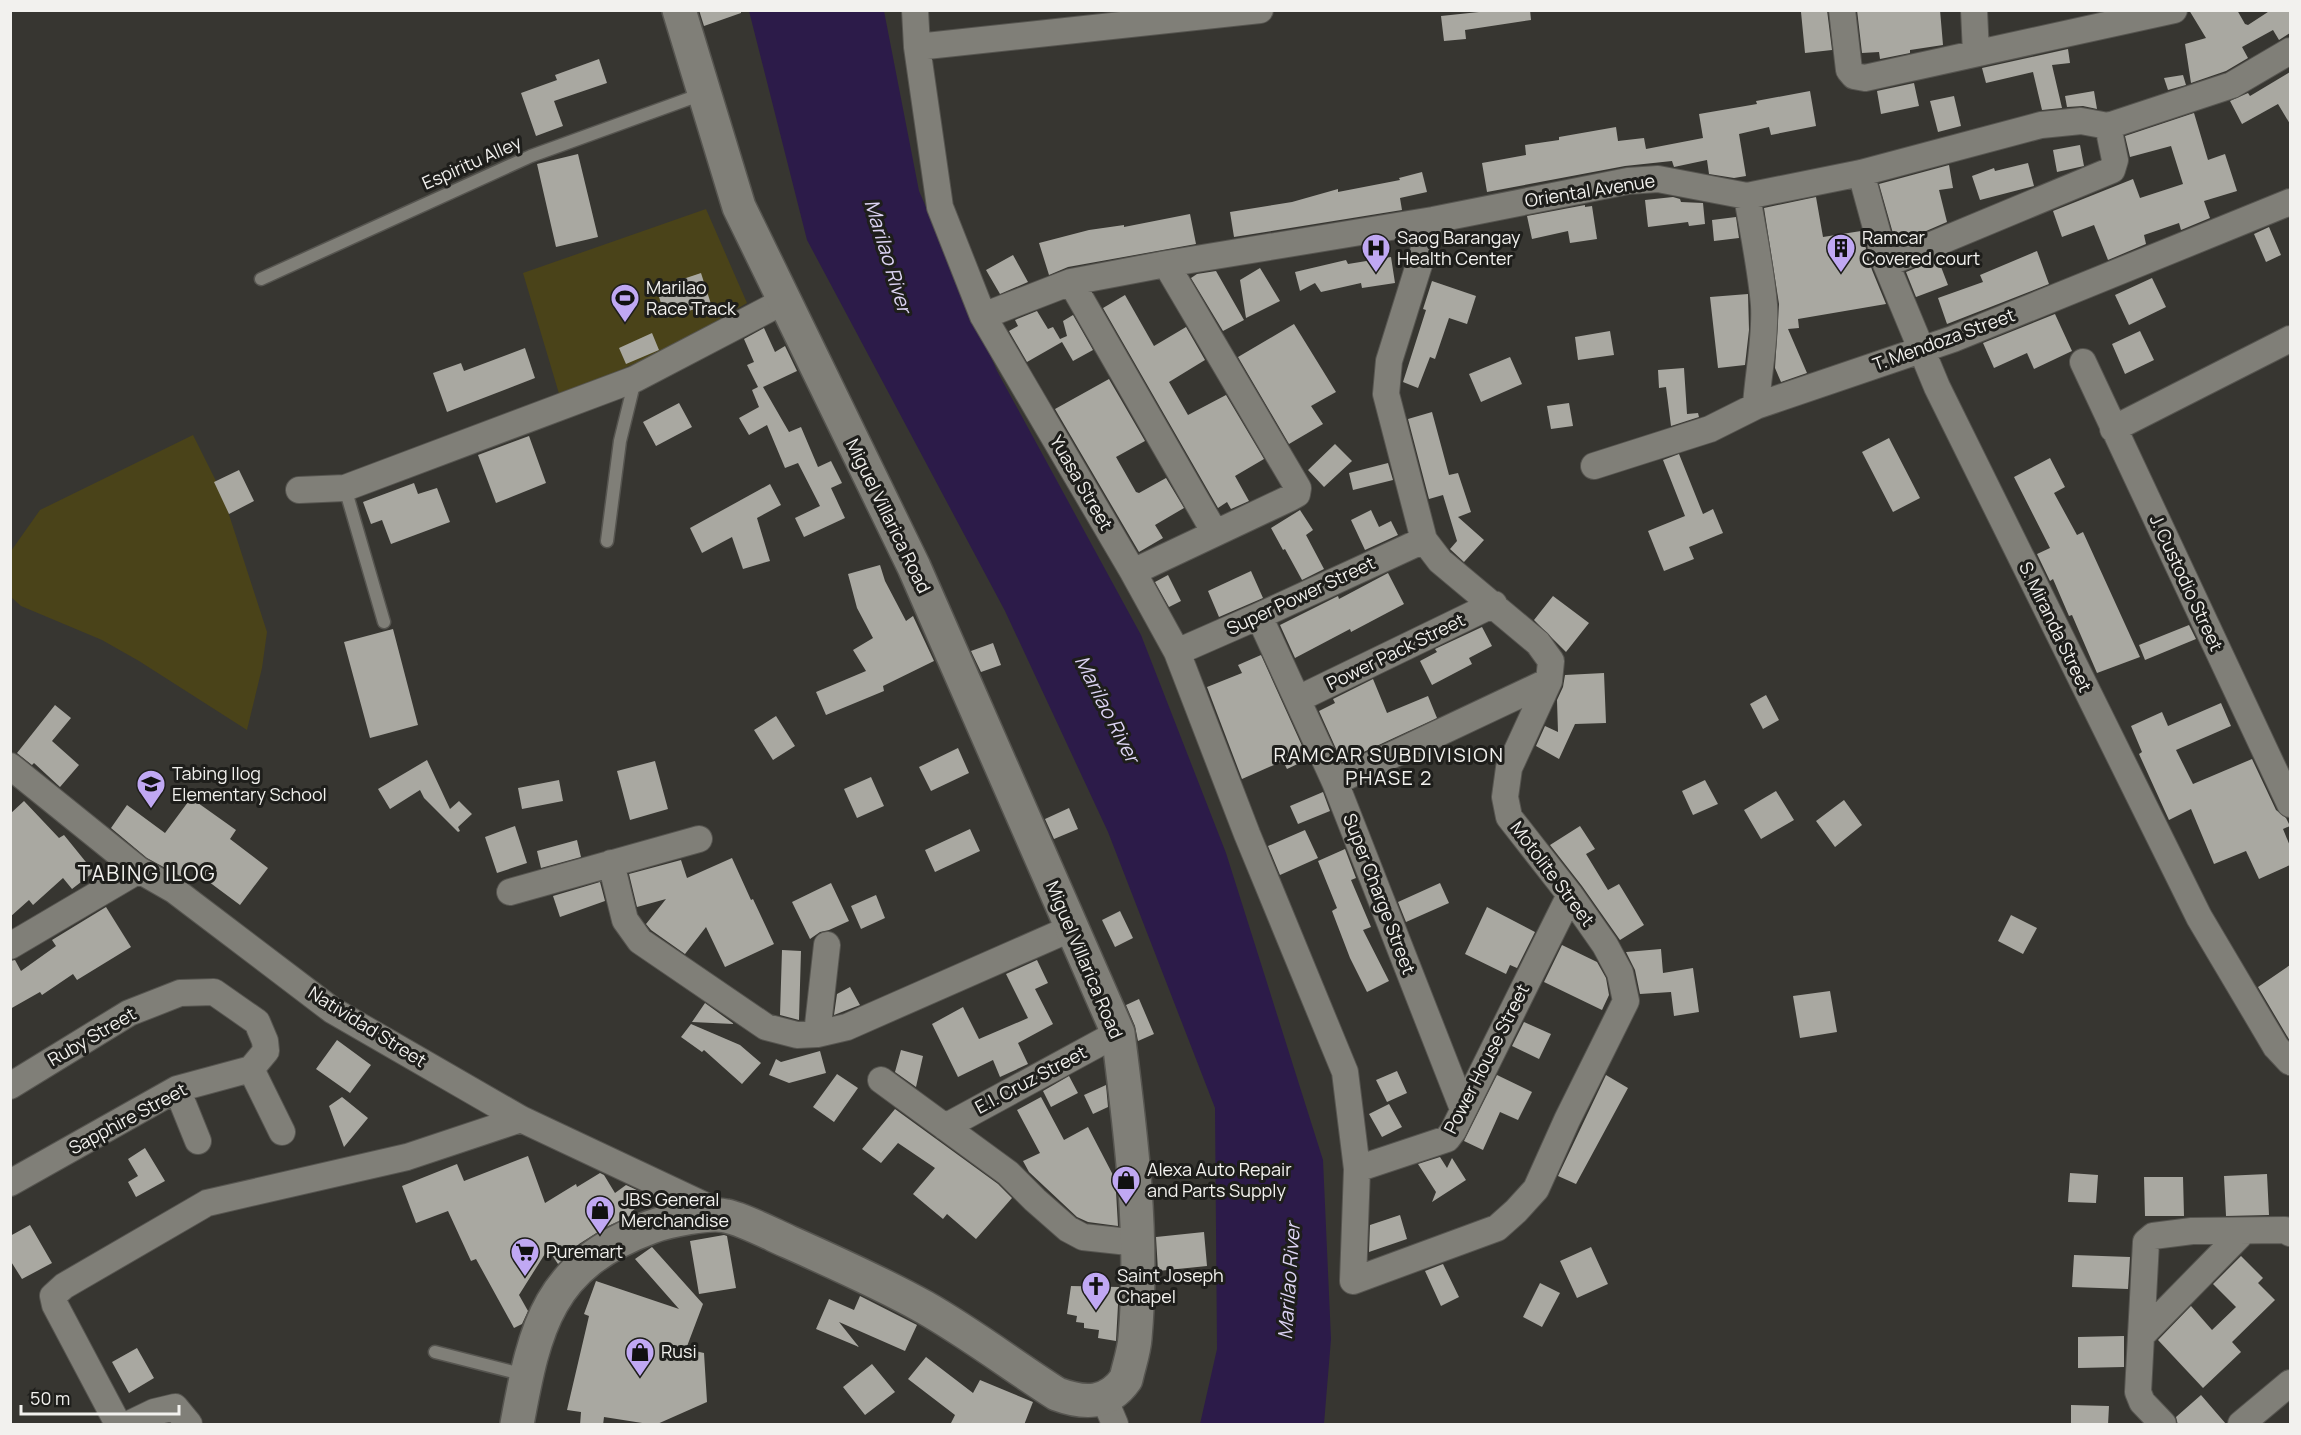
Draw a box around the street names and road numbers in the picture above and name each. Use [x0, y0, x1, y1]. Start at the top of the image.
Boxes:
street label: Espiritu Alley [418, 129, 526, 195]
street label: Oriental Avenue [1523, 168, 1657, 212]
street label: T. Mendoza Street [1869, 302, 2018, 376]
street label: Yuasa Street [1045, 431, 1119, 534]
street label: Miguel Villarica Road [841, 434, 937, 597]
street label: J. Custodio Street [2145, 510, 2229, 655]
street label: Super Power Street [1223, 550, 1379, 640]
street label: S. Miranda Street [2014, 557, 2098, 696]
street label: Power Pack Street [1322, 607, 1469, 695]
street label: Super Charge Street [1338, 810, 1422, 977]
street label: Motolite Street [1505, 816, 1600, 931]
street label: Miguel Villarica Road [1041, 877, 1129, 1042]
street label: Power House Street [1438, 979, 1534, 1138]
street label: Natividad Street [304, 980, 431, 1072]
street label: Ruby Street [43, 1001, 140, 1071]
street label: E.I. Cruz Street [970, 1040, 1091, 1119]
street label: Sapphire Street [64, 1077, 191, 1159]

